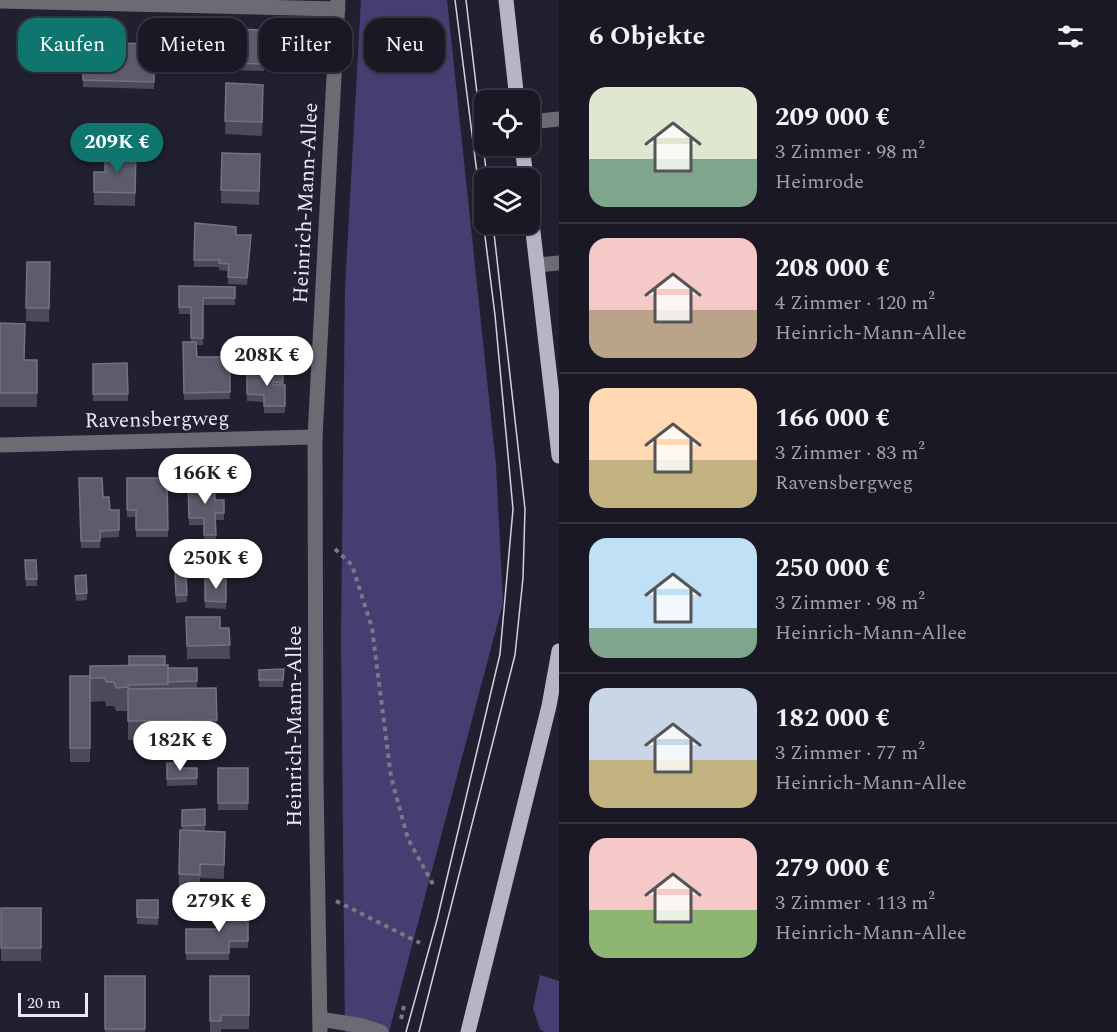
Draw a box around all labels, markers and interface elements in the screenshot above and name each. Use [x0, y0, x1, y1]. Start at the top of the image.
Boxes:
text: 6 Objekte [589, 16, 705, 56]
chip: Kaufen [18, 18, 126, 72]
chip: Mieten [138, 18, 247, 72]
chip: Filter [259, 18, 352, 72]
chip: Neu [364, 18, 445, 72]
icon: filters [1054, 20, 1087, 53]
map controls [474, 90, 540, 234]
button: locate [474, 90, 540, 156]
text: 209 000 € [775, 97, 890, 137]
street label: Heinrich-Mann-Allee [285, 102, 327, 304]
icon: home [637, 111, 709, 183]
pin: 209K € [68, 123, 166, 174]
text: 209K € [84, 127, 150, 157]
text: 3 Zimmer · 98 m² [775, 137, 925, 167]
text: Heimrode [775, 167, 864, 197]
button: layers [474, 168, 540, 234]
text: 208 000 € [775, 248, 890, 288]
icon: home [637, 262, 709, 334]
text: 4 Zimmer · 120 m² [775, 288, 935, 318]
text: Heinrich-Mann-Allee [775, 318, 967, 348]
pin: 208K € [218, 336, 316, 387]
text: 208K € [234, 340, 300, 370]
text: 166 000 € [775, 398, 890, 438]
street label: Ravensbergweg [84, 403, 230, 437]
icon: home [637, 412, 709, 484]
text: 3 Zimmer · 83 m² [775, 438, 925, 468]
pin: 166K € [156, 454, 254, 505]
text: 166K € [172, 458, 238, 488]
text: Ravensbergweg [775, 468, 913, 498]
pin: 250K € [167, 539, 265, 590]
text: 250K € [183, 543, 249, 573]
text: 250 000 € [775, 548, 890, 588]
icon: home [637, 562, 709, 634]
text: 3 Zimmer · 98 m² [775, 588, 925, 618]
text: Heinrich-Mann-Allee [775, 618, 967, 648]
street label: Heinrich-Mann-Allee [279, 625, 311, 827]
text: 182 000 € [775, 698, 890, 738]
icon: home [637, 712, 709, 784]
pin: 182K € [131, 721, 229, 772]
text: 182K € [147, 725, 213, 755]
text: 3 Zimmer · 77 m² [775, 738, 925, 768]
text: Heinrich-Mann-Allee [775, 768, 967, 798]
text: 279 000 € [775, 848, 890, 888]
icon: home [637, 862, 709, 934]
pin: 279K € [170, 882, 268, 933]
text: 279K € [186, 886, 252, 916]
text: 3 Zimmer · 113 m² [775, 888, 935, 918]
text: Heinrich-Mann-Allee [775, 918, 967, 948]
scale bar [18, 990, 88, 1018]
text: 20 m [27, 991, 61, 1015]

